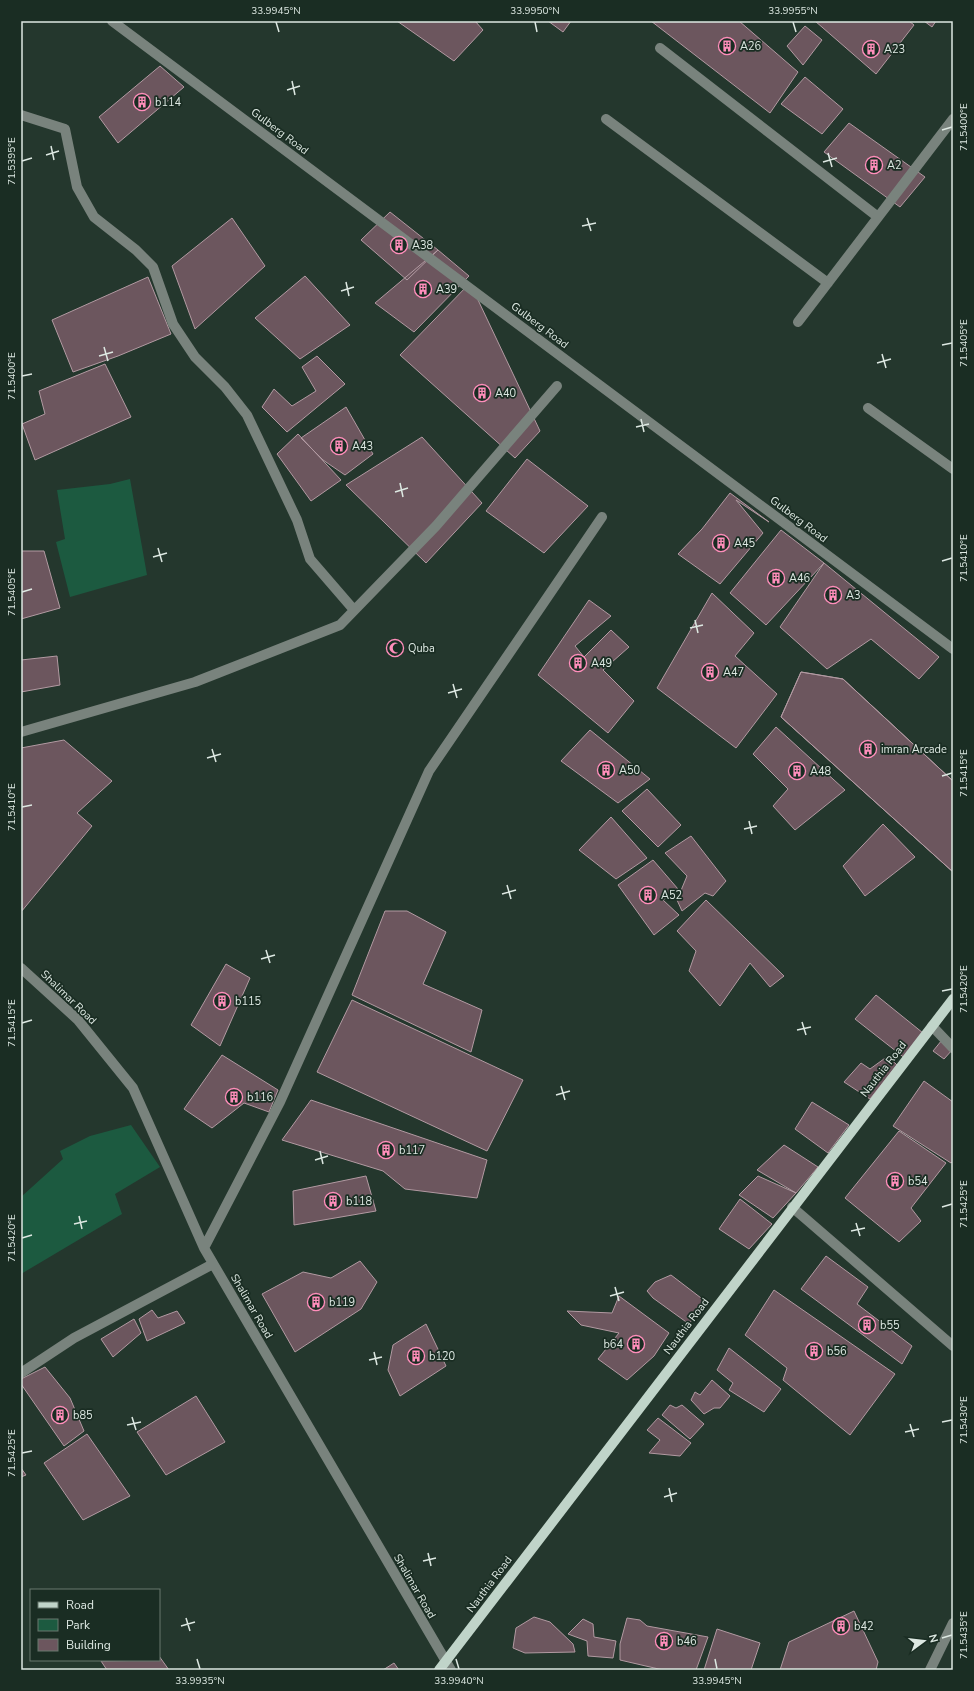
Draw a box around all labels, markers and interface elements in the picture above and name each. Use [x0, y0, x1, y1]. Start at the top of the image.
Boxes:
text: 33.9945°N [251, 4, 301, 18]
text: 33.9950°N [510, 4, 560, 18]
text: 33.9955°N [768, 4, 818, 18]
building icon: A26 [717, 36, 737, 56]
place label: A26 [740, 39, 762, 54]
building icon: A23 [861, 39, 881, 59]
place label: A23 [884, 42, 905, 57]
building icon: b114 [132, 92, 152, 112]
place label: b114 [155, 95, 182, 110]
text: 71.5400°E [957, 103, 971, 151]
street label: Gulberg Road [248, 105, 312, 158]
text: 71.5395°E [5, 137, 19, 185]
building icon: A2 [864, 155, 884, 175]
place label: A2 [887, 158, 902, 173]
building icon: A38 [389, 235, 409, 255]
place label: A38 [412, 238, 434, 253]
building icon: A39 [413, 279, 433, 299]
place label: A39 [436, 282, 457, 297]
street label: Gulberg Road [508, 299, 572, 352]
text: 71.5405°E [957, 319, 971, 367]
text: 71.5400°E [5, 352, 19, 400]
building icon: A40 [472, 383, 492, 403]
place label: A40 [495, 386, 517, 401]
building icon: A43 [329, 436, 349, 456]
place label: A43 [352, 439, 373, 454]
street label: Gulberg Road [767, 493, 831, 546]
building icon: A45 [711, 533, 731, 553]
text: 71.5410°E [957, 534, 971, 582]
place label: A45 [734, 536, 756, 551]
text: 71.5405°E [5, 568, 19, 616]
building icon: A46 [766, 568, 786, 588]
place label: A46 [789, 571, 811, 586]
building icon: A3 [823, 585, 843, 605]
place label: A3 [846, 588, 861, 603]
mosque icon: Quba [385, 638, 405, 658]
place label: Quba [408, 641, 435, 656]
building icon: A49 [568, 653, 588, 673]
place label: A49 [591, 656, 612, 671]
building icon: A47 [700, 662, 720, 682]
place label: A47 [723, 665, 744, 680]
building icon: imran Arcade [858, 739, 878, 759]
place label: imran Arcade [881, 742, 947, 757]
text: 71.5415°E [957, 749, 971, 797]
building icon: A50 [596, 760, 616, 780]
building icon: A48 [787, 761, 807, 781]
place label: A50 [619, 763, 641, 778]
place label: A48 [810, 764, 832, 779]
text: 71.5410°E [5, 783, 19, 831]
building icon: A52 [638, 885, 658, 905]
place label: A52 [661, 888, 682, 903]
text: 71.5420°E [957, 965, 971, 1013]
street label: Shalimar Road [37, 967, 100, 1028]
building icon: b115 [212, 991, 232, 1011]
place label: b115 [235, 994, 262, 1009]
text: 71.5415°E [5, 999, 19, 1047]
street label: Nauthia Road [857, 1038, 910, 1100]
building icon: b116 [224, 1087, 244, 1107]
place label: b116 [247, 1090, 274, 1105]
building icon: b117 [376, 1140, 396, 1160]
place label: b117 [399, 1143, 425, 1158]
building icon: b54 [885, 1171, 905, 1191]
place label: b54 [908, 1174, 928, 1189]
text: 71.5425°E [957, 1180, 971, 1228]
building icon: b118 [323, 1191, 343, 1211]
place label: b118 [346, 1194, 373, 1209]
text: 71.5420°E [5, 1214, 19, 1262]
street label: Shalimar Road [227, 1271, 276, 1341]
building icon: b119 [306, 1292, 326, 1312]
place label: b119 [329, 1295, 355, 1310]
street label: Nauthia Road [660, 1295, 713, 1358]
building icon: b55 [857, 1315, 877, 1335]
place label: b55 [880, 1318, 900, 1333]
building icon: b64 [626, 1334, 646, 1354]
place label: b64 [603, 1337, 623, 1352]
building icon: b56 [804, 1341, 824, 1361]
place label: b56 [827, 1344, 847, 1359]
building icon: b120 [406, 1346, 426, 1366]
place label: b120 [429, 1349, 456, 1364]
text: 71.5430°E [957, 1396, 971, 1444]
building icon: b85 [50, 1405, 70, 1425]
place label: b85 [73, 1408, 93, 1423]
text: 71.5425°E [5, 1429, 19, 1477]
street label: Shalimar Road [390, 1551, 439, 1621]
street label: Nauthia Road [463, 1553, 516, 1616]
legend [30, 1589, 160, 1661]
text: Road [66, 1597, 94, 1613]
text: 71.5435°E [957, 1611, 971, 1659]
building icon: b42 [831, 1616, 851, 1636]
text: Park [66, 1617, 91, 1633]
place label: b42 [854, 1619, 874, 1634]
north arrow [904, 1621, 944, 1661]
building icon: b46 [654, 1631, 674, 1651]
text: N [925, 1633, 941, 1644]
place label: b46 [677, 1634, 697, 1649]
text: Building [66, 1637, 111, 1653]
text: 33.9935°N [175, 1674, 225, 1688]
text: 33.9940°N [434, 1674, 484, 1688]
text: 33.9945°N [692, 1674, 742, 1688]

